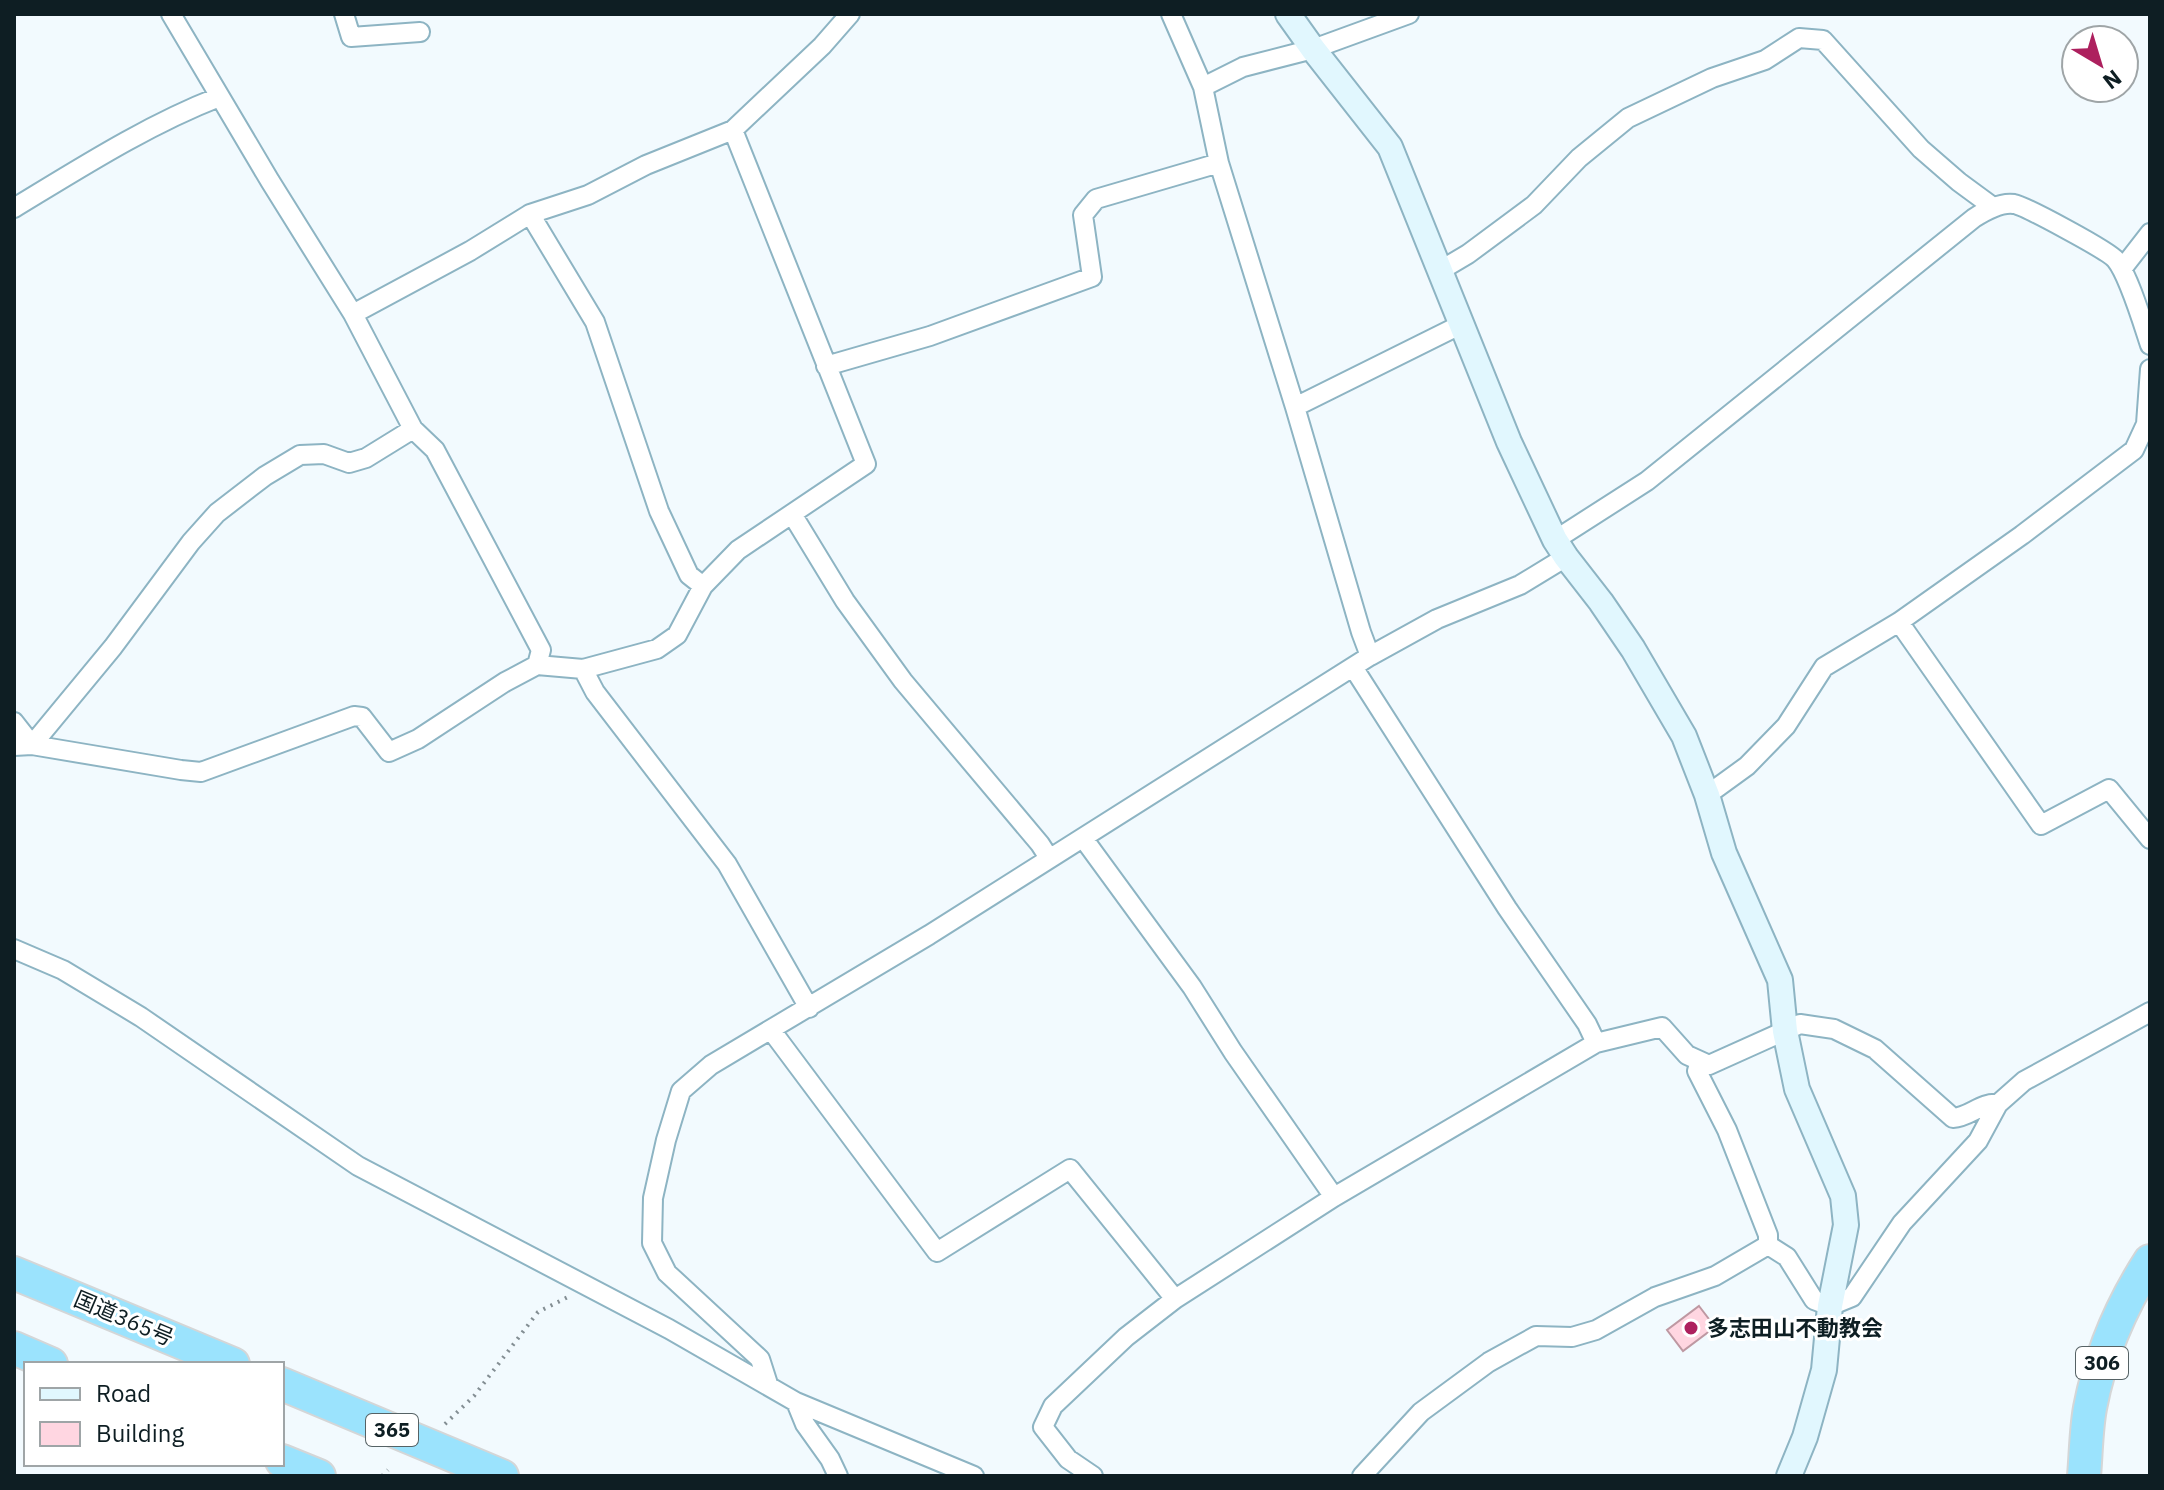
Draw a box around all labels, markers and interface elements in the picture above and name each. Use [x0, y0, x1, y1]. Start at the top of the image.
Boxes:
north arrow [2060, 24, 2140, 104]
text: N [2097, 64, 2128, 96]
street label: 国道365号 [70, 1284, 178, 1352]
place label: 多志田山不動教会 [1707, 1313, 1883, 1342]
marker: 多志田山不動教会 [1682, 1319, 1700, 1337]
road number: 306 [2076, 1347, 2128, 1379]
legend [24, 1362, 284, 1466]
text: Road [96, 1377, 151, 1409]
road number: 365 [366, 1414, 418, 1446]
text: Building [96, 1417, 184, 1449]

